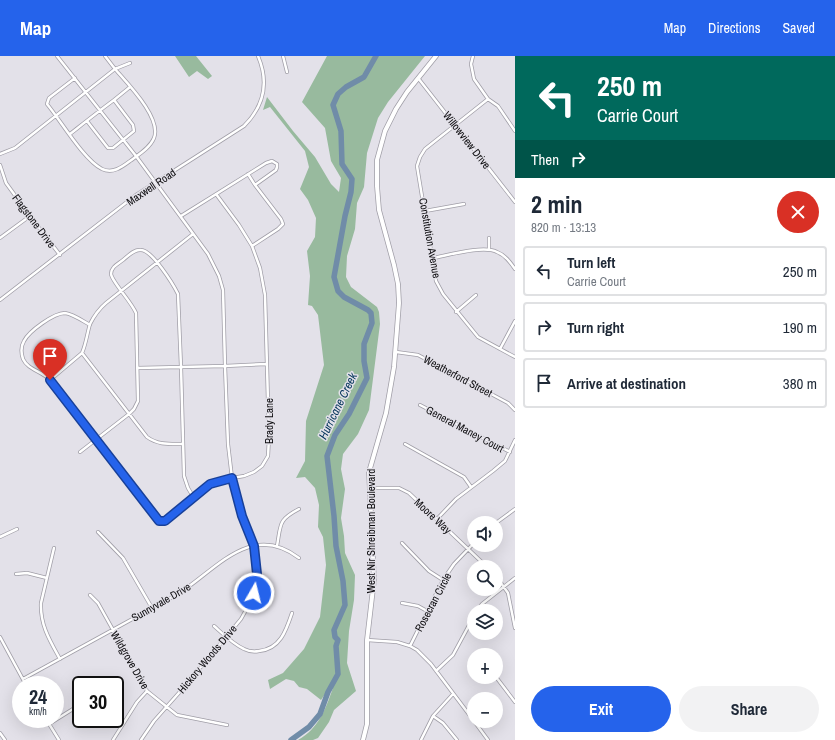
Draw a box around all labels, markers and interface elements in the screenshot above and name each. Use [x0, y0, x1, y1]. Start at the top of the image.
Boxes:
text: Map [20, 15, 51, 41]
text: Map [664, 19, 686, 37]
text: Directions [708, 19, 760, 37]
text: Saved [782, 19, 815, 37]
text: 250 m [597, 67, 662, 105]
icon: left [531, 72, 583, 124]
text: Carrie Court [597, 103, 678, 128]
street label: Willowview Drive [440, 108, 494, 172]
icon: right [567, 148, 589, 170]
text: Then [531, 149, 559, 170]
street label: Maxwell Road [124, 165, 178, 209]
text: 2 min [531, 188, 582, 220]
street label: Flagstone Drive [9, 191, 59, 251]
button: close [777, 191, 819, 233]
street label: Constitution Avenue [416, 197, 444, 279]
text: 820 m · 13:13 [531, 219, 596, 236]
text: Turn left [567, 252, 615, 273]
icon: left [533, 260, 555, 282]
text: 250 m [783, 261, 817, 282]
text: Carrie Court [567, 273, 626, 290]
icon: right [533, 316, 555, 338]
text: Turn right [567, 317, 624, 338]
text: 190 m [783, 317, 817, 338]
pin [33, 339, 67, 380]
icon: arrive [39, 345, 61, 367]
street label: Weatherford Street [421, 352, 495, 400]
water label: Hurricane Creek [315, 369, 361, 442]
icon: arrive [533, 372, 555, 394]
text: Arrive at destination [567, 373, 686, 394]
text: 380 m [783, 373, 817, 394]
street label: Brady Lane [262, 398, 276, 444]
street label: General Maney Court [424, 403, 507, 456]
street label: West Nir Shreibman Boulevard [364, 469, 378, 593]
street label: Moore Way [411, 495, 455, 537]
map controls [467, 516, 503, 728]
button: sound [467, 516, 503, 552]
button: search [467, 560, 503, 596]
street label: Rosecran Circle [412, 570, 454, 634]
position arrow [233, 572, 275, 614]
street label: Sunnyvale Drive [129, 579, 193, 625]
button: layers [467, 604, 503, 640]
street label: Hickory Woods Drive [174, 622, 240, 696]
street label: Wildgrove Drive [108, 628, 152, 692]
button: + [467, 648, 503, 684]
speed limit sign: 30 [72, 676, 124, 728]
text: 24 [29, 683, 47, 710]
button: Exit [531, 686, 671, 732]
button: Share [679, 686, 819, 732]
button: − [467, 692, 503, 728]
text: km/h [29, 705, 47, 718]

